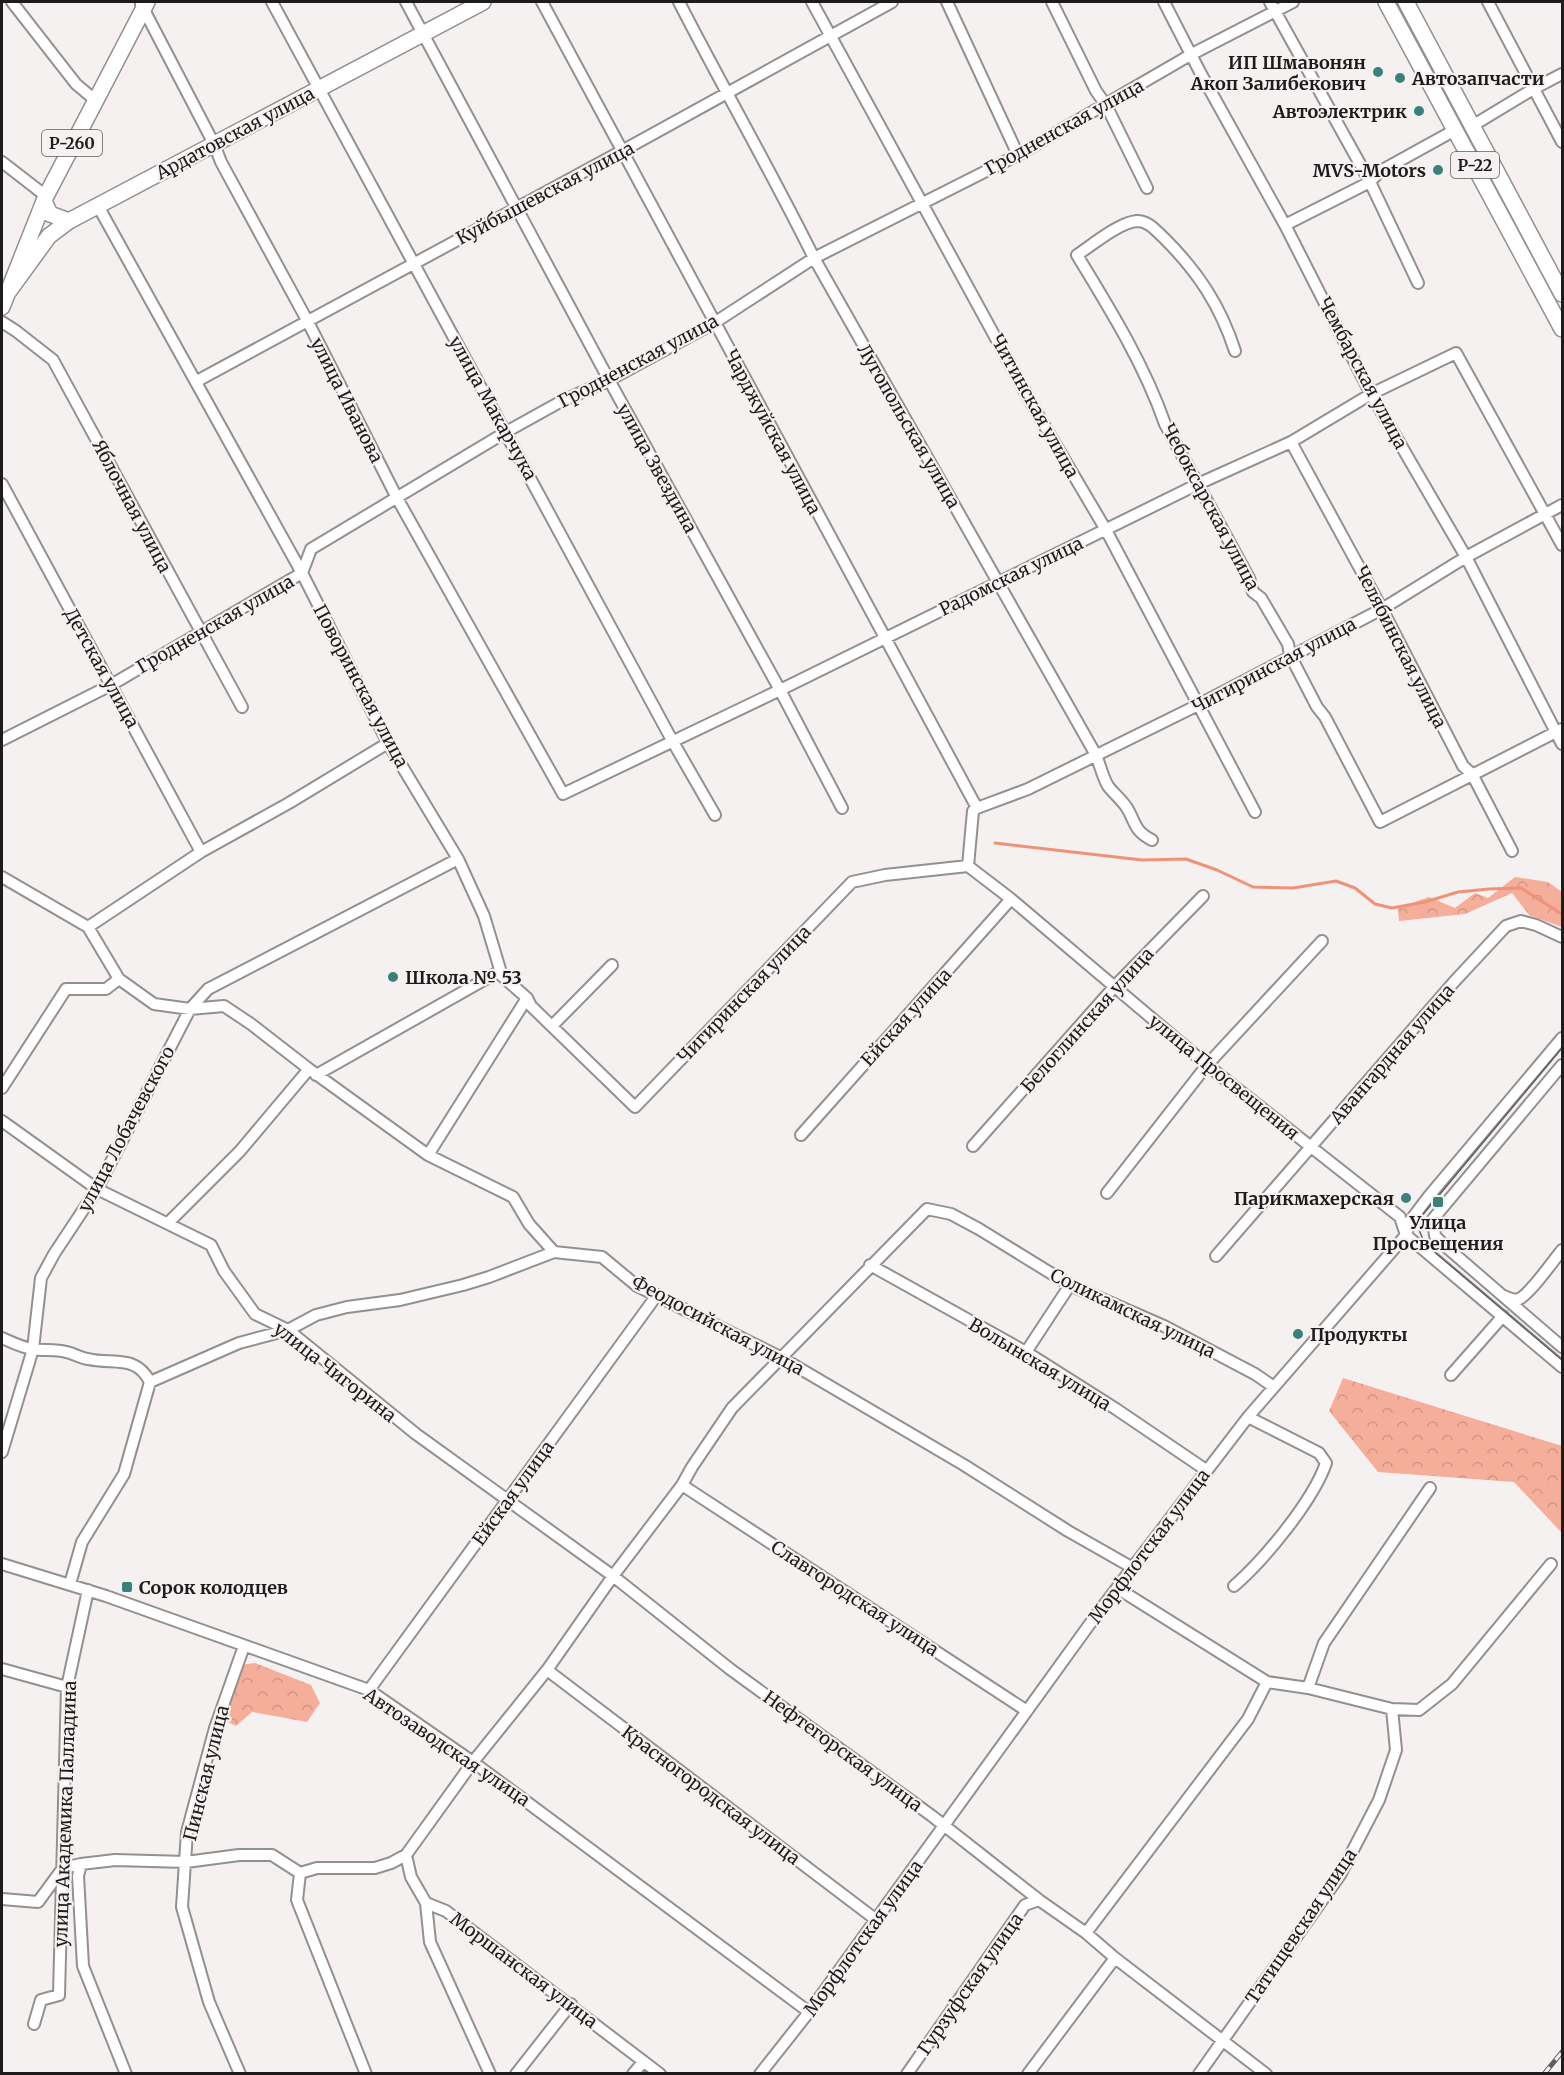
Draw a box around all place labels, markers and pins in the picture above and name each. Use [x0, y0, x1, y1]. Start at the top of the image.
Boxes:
place label: ИП Шмавонян Акоп Залибекович [1190, 51, 1366, 95]
marker: ИП Шмавонян Акоп Залибекович [1371, 65, 1385, 79]
place label: Автозапчасти [1411, 67, 1545, 90]
marker: Автозапчасти [1393, 71, 1407, 85]
place label: Автоэлектрик [1272, 100, 1407, 123]
marker: Автоэлектрик [1412, 104, 1426, 118]
place label: MVS-Motors [1313, 159, 1426, 182]
marker: MVS-Motors [1431, 163, 1445, 177]
place label: Школа № 53 [405, 966, 522, 989]
marker: Школа № 53 [386, 970, 400, 984]
place label: Парикмахерская [1234, 1187, 1394, 1210]
marker: Парикмахерская [1399, 1191, 1413, 1205]
marker: Улица Просвещения [1431, 1195, 1445, 1209]
place label: Улица Просвещения [1372, 1211, 1504, 1255]
place label: Продукты [1310, 1323, 1408, 1346]
marker: Продукты [1291, 1327, 1305, 1341]
place label: Сорок колодцев [139, 1576, 288, 1599]
marker: Сорок колодцев [120, 1580, 134, 1594]

